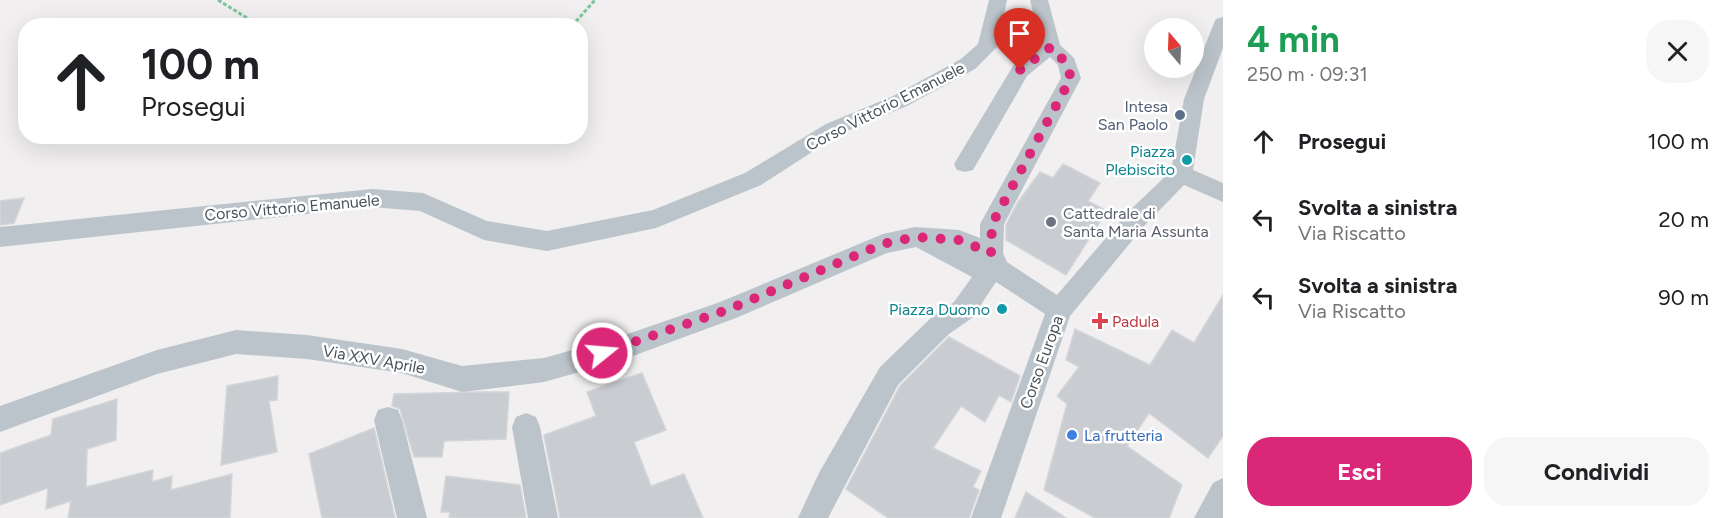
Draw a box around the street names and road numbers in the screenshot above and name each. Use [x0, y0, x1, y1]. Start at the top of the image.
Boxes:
street label: Corso Vittorio Emanuele [803, 58, 968, 155]
street label: Corso Vittorio Emanuele [204, 190, 381, 225]
street label: Corso Europa [1016, 313, 1067, 411]
street label: Via XXV Aprile [321, 341, 427, 378]

